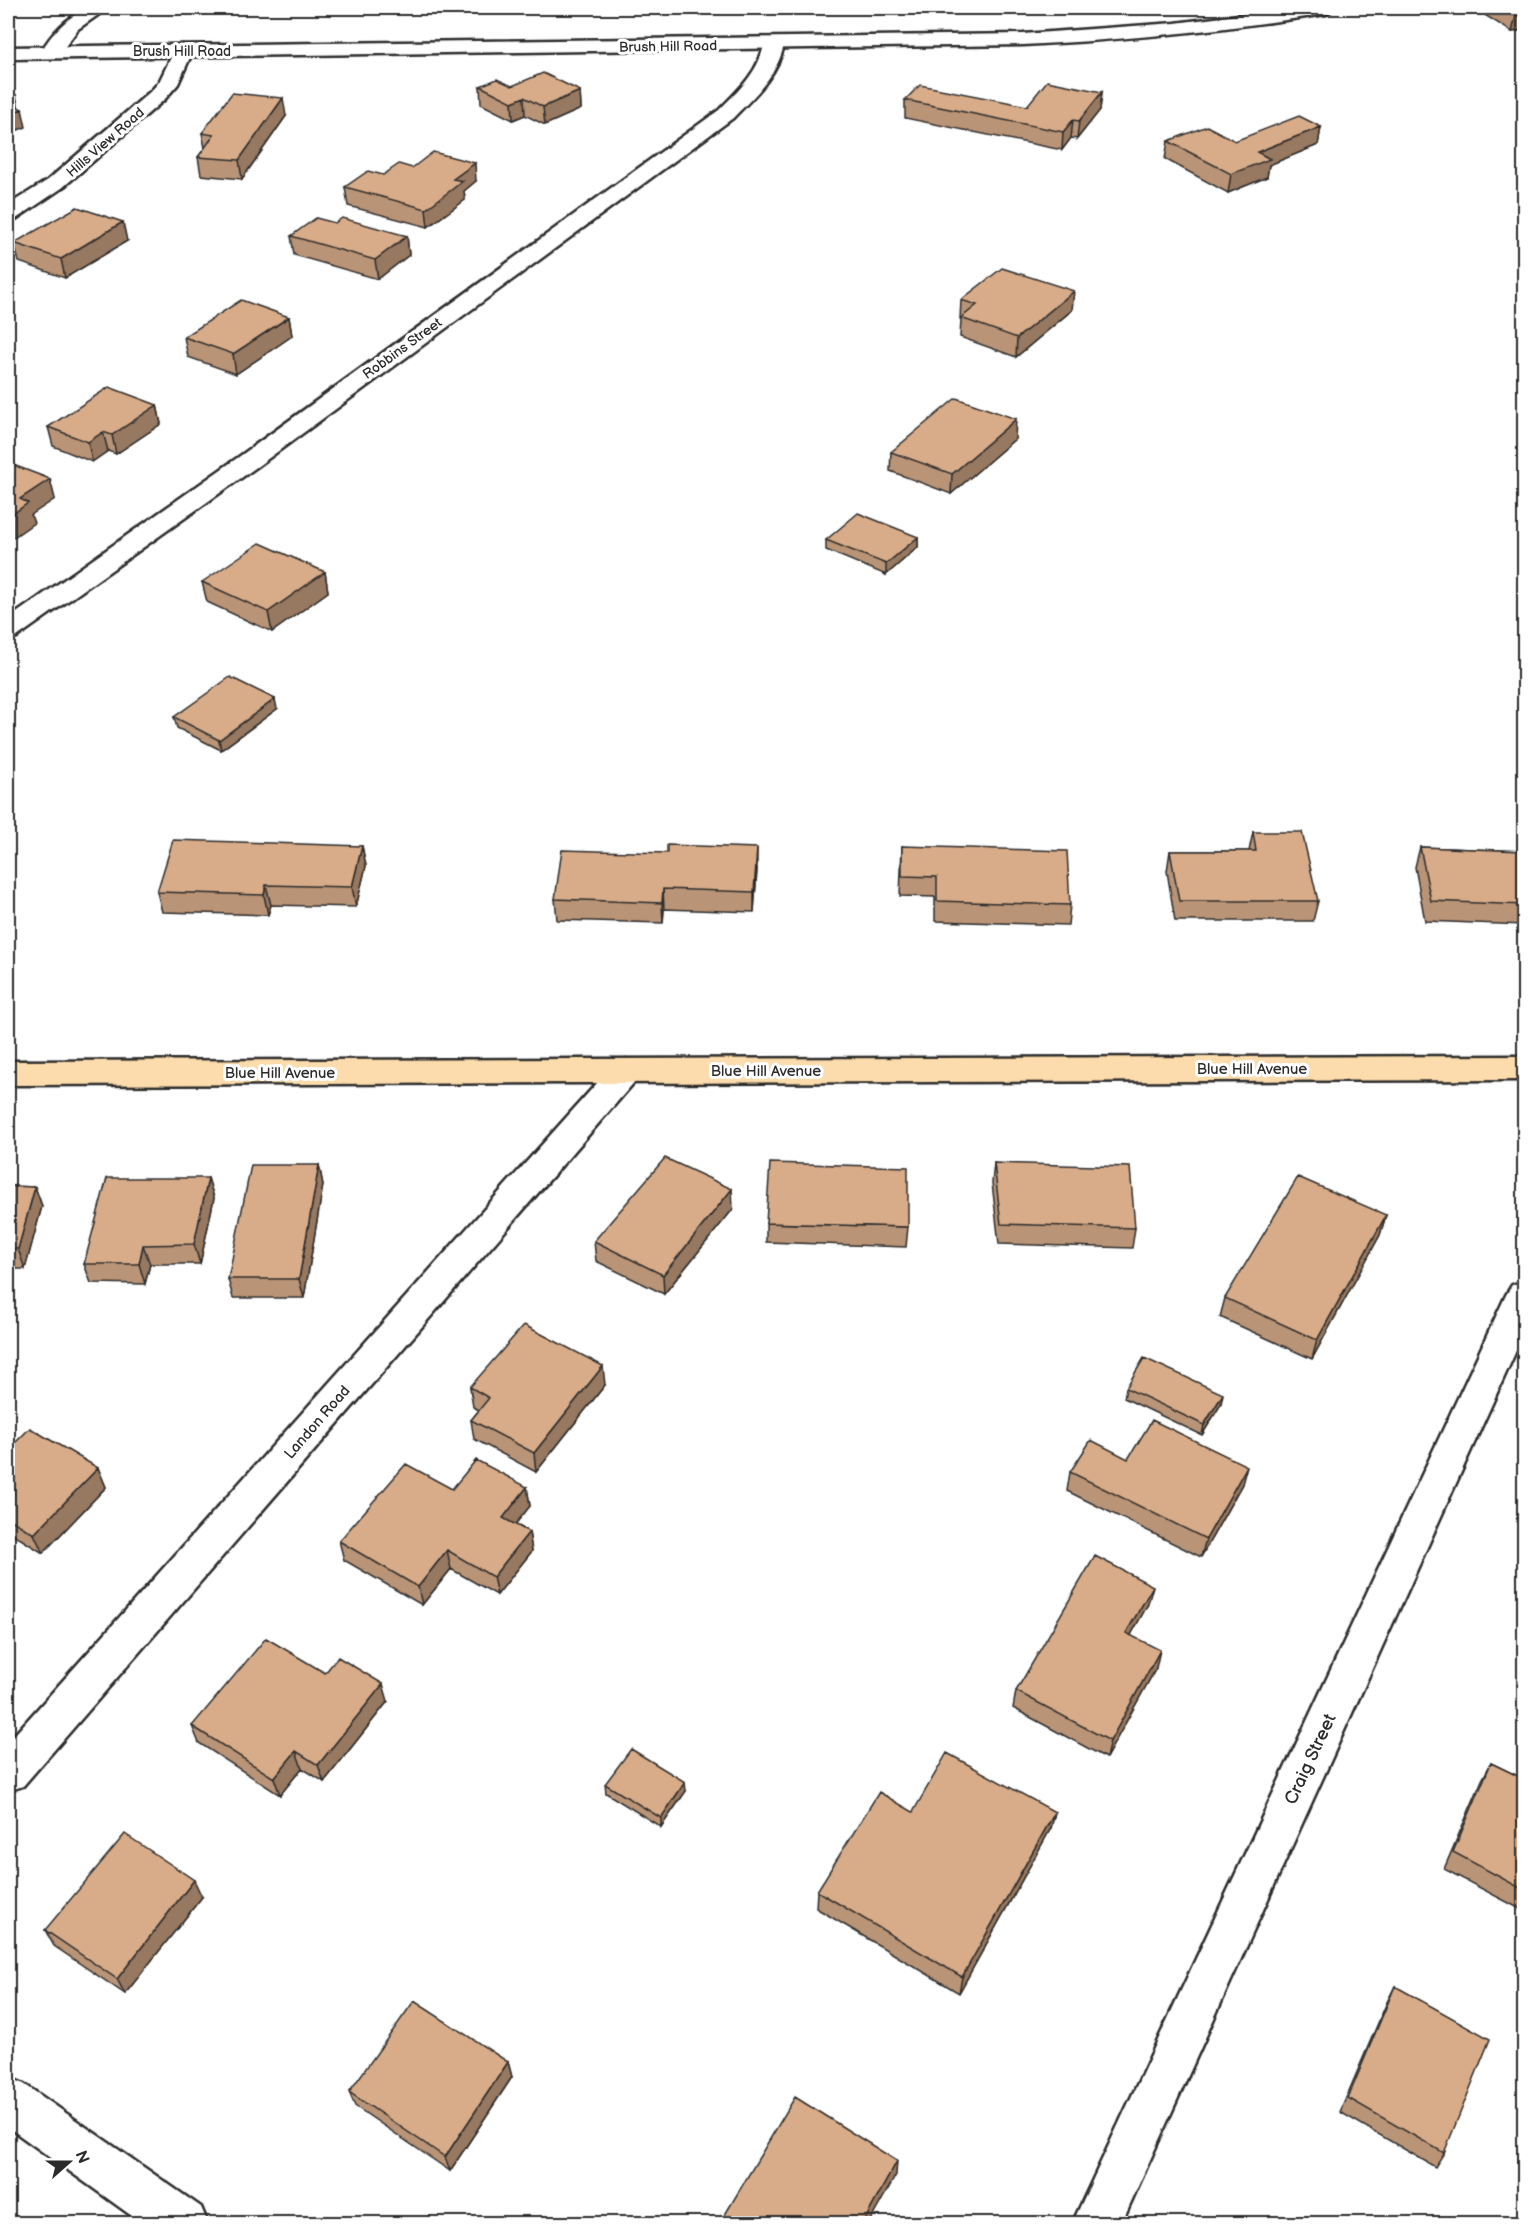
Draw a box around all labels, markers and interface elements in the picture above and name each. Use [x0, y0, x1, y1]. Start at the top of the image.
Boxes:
street label: Brush Hill Road [619, 37, 717, 56]
street label: Brush Hill Road [133, 43, 231, 60]
street label: Hills View Road [63, 104, 148, 181]
street label: Robbins Street [359, 314, 446, 383]
street label: Blue Hill Avenue [1197, 1060, 1307, 1079]
street label: Blue Hill Avenue [711, 1062, 821, 1081]
street label: Blue Hill Avenue [225, 1064, 335, 1083]
street label: Landon Road [280, 1382, 354, 1463]
street label: Craig Street [1280, 1710, 1341, 1808]
north arrow [39, 2132, 99, 2192]
text: N [71, 2148, 93, 2166]

